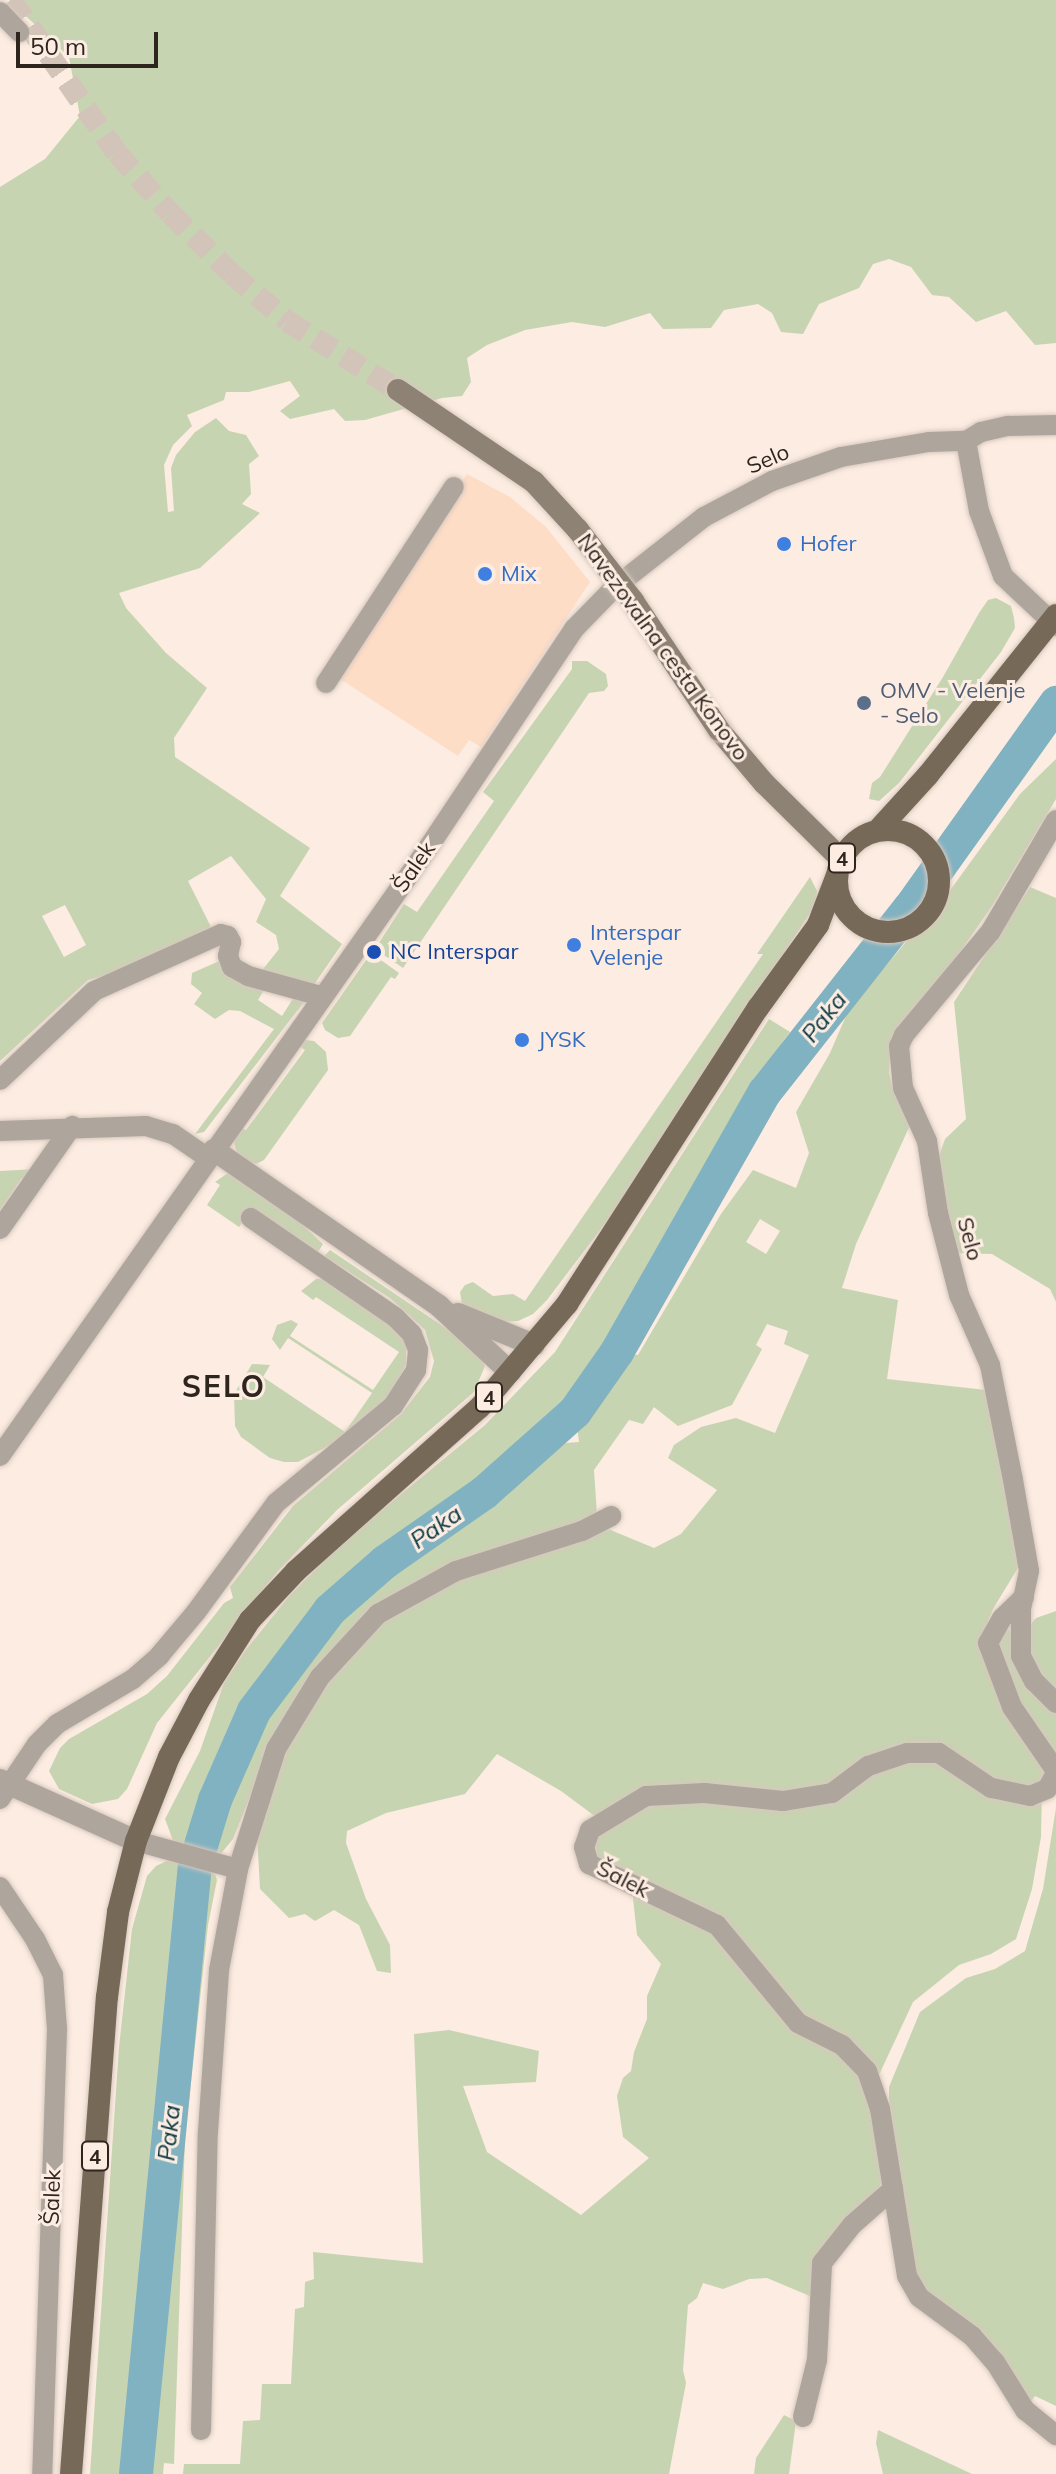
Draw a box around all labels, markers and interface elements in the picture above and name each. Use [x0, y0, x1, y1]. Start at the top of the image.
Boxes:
scale bar [20, 16, 162, 66]
text: 50 m [30, 31, 86, 61]
street label: Selo [743, 438, 793, 480]
street label: Navezovalna cesta Konovo [572, 528, 754, 766]
place label: Hofer [800, 531, 856, 557]
marker: Hofer [775, 535, 793, 553]
place label: Mix [501, 561, 537, 587]
marker: Mix [476, 565, 494, 583]
place label: OMV - Velenje - Selo [880, 677, 1025, 728]
marker: OMV - Velenje - Selo [855, 694, 873, 712]
street label: Šalek [387, 837, 441, 897]
road number: 4 [828, 842, 856, 874]
place label: Interspar Velenje [590, 919, 681, 970]
marker: Interspar Velenje [565, 936, 583, 954]
place label: NC Interspar [390, 939, 519, 965]
marker: NC Interspar [365, 943, 383, 961]
water label: Paka [795, 986, 853, 1048]
place label: JYSK [538, 1027, 586, 1053]
marker: JYSK [513, 1031, 531, 1049]
street label: Selo [952, 1215, 988, 1263]
district label: SELO [182, 1368, 266, 1404]
road number: 4 [475, 1381, 503, 1413]
water label: Paka [405, 1499, 467, 1555]
street label: Šalek [592, 1855, 654, 1903]
water label: Paka [152, 2104, 186, 2162]
road number: 4 [81, 2140, 109, 2172]
street label: Šalek [38, 2169, 66, 2225]

